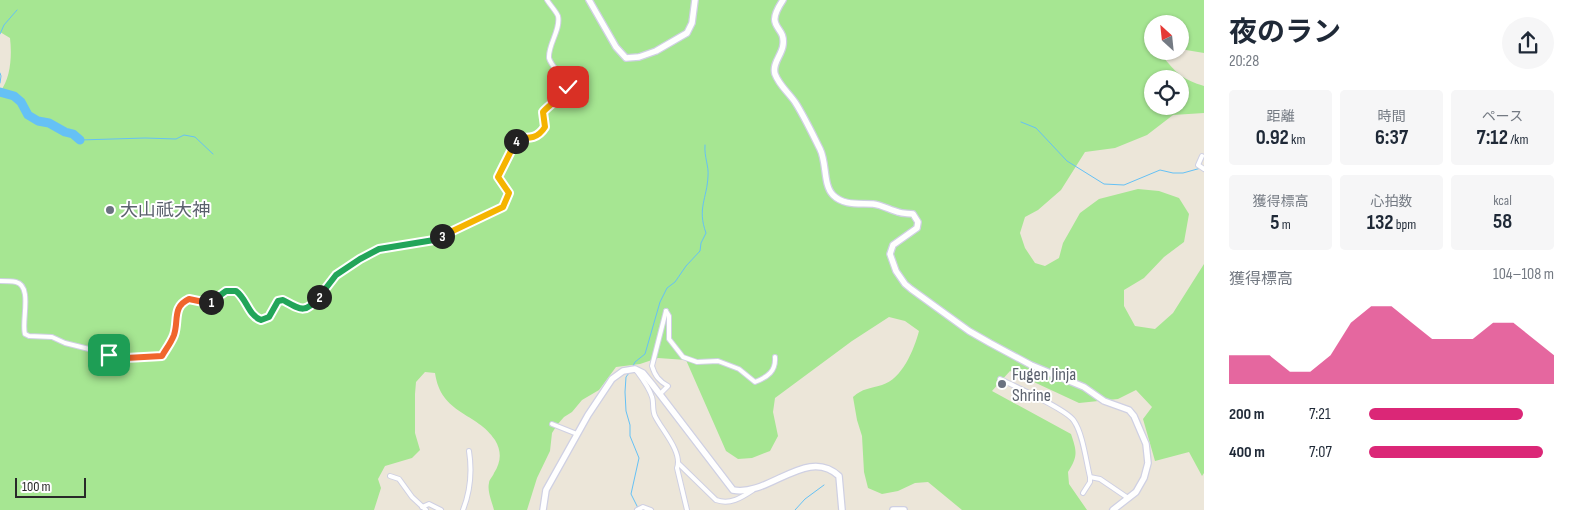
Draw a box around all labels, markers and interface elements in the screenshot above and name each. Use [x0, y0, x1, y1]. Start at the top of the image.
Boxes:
north arrow [1144, 15, 1189, 60]
map controls [1144, 15, 1189, 115]
text: 夜のラン [1229, 16, 1341, 49]
button: share [1502, 17, 1554, 69]
text: 20:28 [1229, 52, 1259, 71]
pin [547, 66, 589, 108]
button: locate [1144, 70, 1189, 115]
icon: check [554, 73, 582, 101]
text: 距離 [1267, 108, 1295, 125]
text: 時間 [1378, 108, 1406, 125]
text: ペース [1482, 108, 1523, 125]
text: 0.92 [1256, 125, 1289, 150]
text: 6:37 [1375, 125, 1408, 150]
text: 7:12 [1477, 125, 1508, 150]
pin: 4 [504, 128, 528, 154]
text: km [1289, 131, 1305, 148]
text: /km [1508, 131, 1528, 148]
text: 4 [513, 133, 520, 150]
text: kcal [1493, 192, 1512, 209]
text: 獲得標高 [1253, 193, 1309, 210]
text: 心拍数 [1371, 193, 1413, 210]
place label: 大山祇大神 [120, 200, 210, 221]
marker: 大山祇大神 [104, 204, 116, 216]
text: 58 [1493, 209, 1512, 234]
text: 5 [1270, 210, 1280, 235]
text: 132 [1367, 210, 1394, 235]
text: m [1280, 216, 1291, 233]
text: bpm [1394, 216, 1416, 233]
pin: 3 [430, 224, 454, 248]
text: 3 [439, 228, 446, 245]
text: 104–108 m [1493, 265, 1554, 284]
text: 獲得標高 [1229, 270, 1293, 289]
pin: 2 [306, 284, 332, 310]
text: 2 [316, 289, 323, 306]
pin: 1 [198, 290, 224, 314]
text: 1 [209, 294, 214, 311]
pin [88, 334, 130, 376]
icon: arrive [95, 341, 123, 369]
place label: Fugen Jinja Shrine [1012, 364, 1076, 406]
marker: Fugen Jinja Shrine [996, 378, 1008, 390]
text: 200 m [1229, 405, 1264, 424]
text: 7:21 [1309, 405, 1331, 424]
text: 400 m [1229, 443, 1265, 462]
text: 7:07 [1309, 443, 1332, 462]
scale bar [15, 475, 86, 498]
text: 100 m [22, 478, 51, 495]

